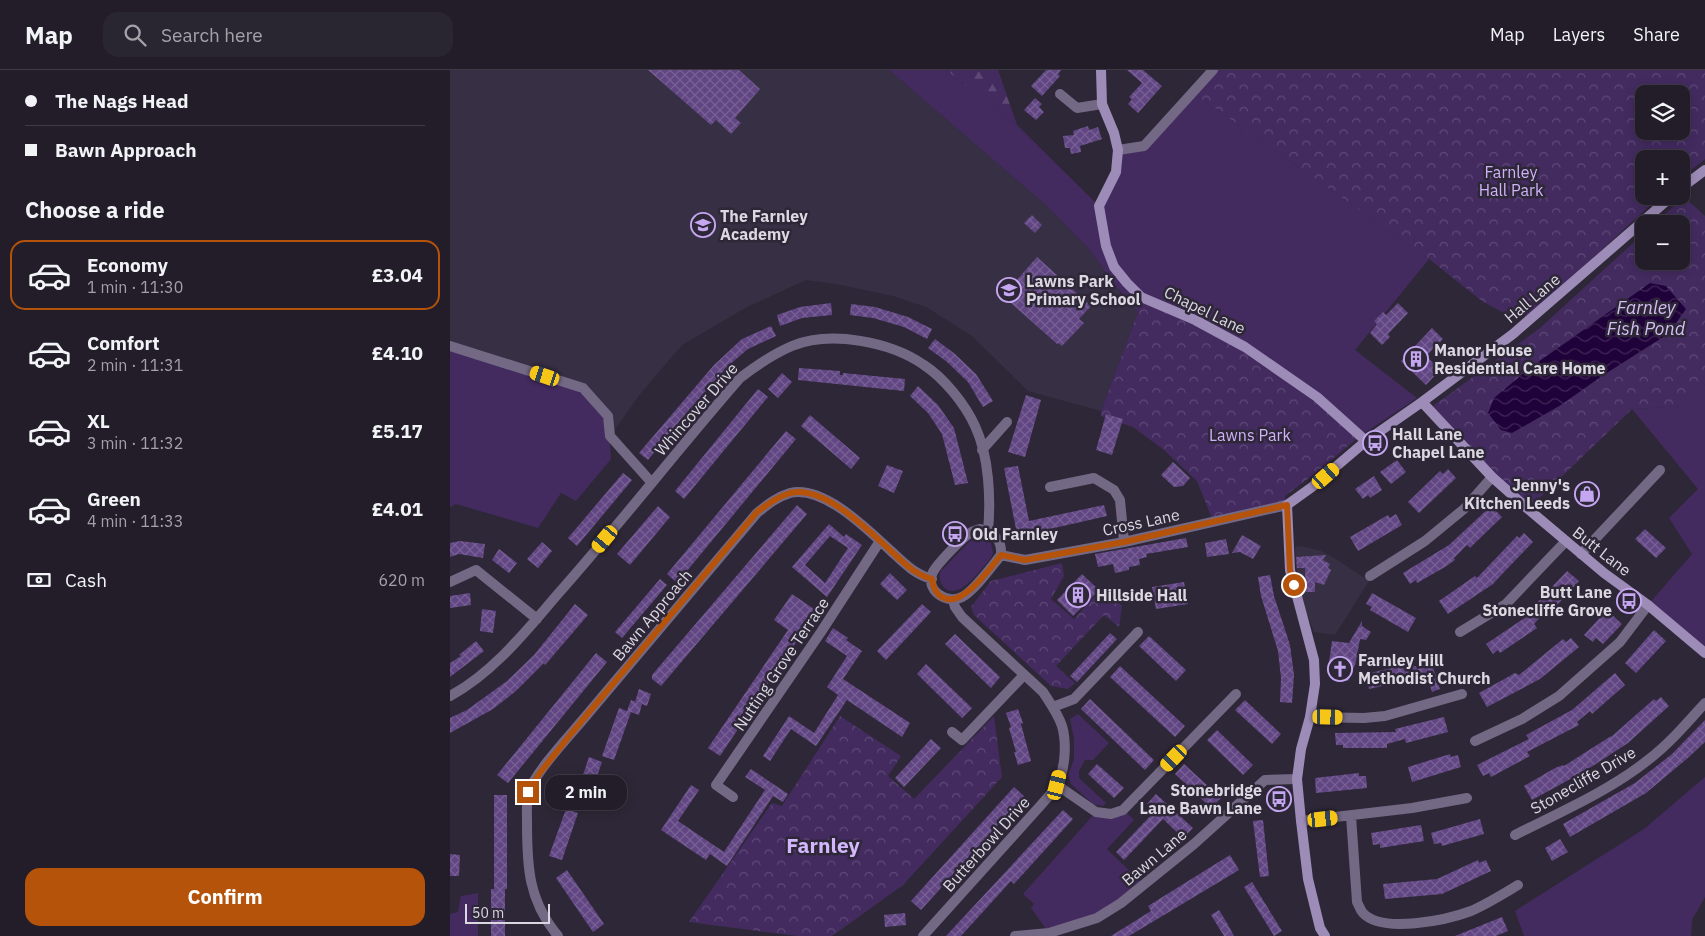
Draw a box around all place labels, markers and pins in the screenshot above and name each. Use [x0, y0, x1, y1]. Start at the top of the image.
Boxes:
place label: The Farnley Academy [720, 206, 808, 244]
school or university icon: The Farnley Academy [690, 212, 716, 238]
place label: Lawns Park Primary School [1026, 271, 1141, 309]
school or university icon: Lawns Park Primary School [996, 277, 1022, 303]
place label: Manor House Residential Care Home [1434, 340, 1605, 378]
building icon: Manor House Residential Care Home [1403, 346, 1429, 372]
place label: Hall Lane Chapel Lane [1392, 424, 1485, 462]
bus stop icon: Hall Lane Chapel Lane [1362, 430, 1388, 456]
place label: Jenny's Kitchen Leeds [1464, 475, 1570, 513]
shop icon: Jenny's Kitchen Leeds [1574, 481, 1600, 507]
bus stop icon: Old Farnley [942, 521, 968, 547]
place label: Old Farnley [972, 524, 1058, 544]
building icon: Hillside Hall [1065, 582, 1091, 608]
place label: Butt Lane Stonecliffe Grove [1482, 582, 1612, 620]
place label: Hillside Hall [1096, 585, 1187, 605]
bus stop icon: Butt Lane Stonecliffe Grove [1616, 588, 1642, 614]
place label: Farnley Hill Methodist Church [1358, 650, 1491, 688]
church icon: Farnley Hill Methodist Church [1327, 656, 1353, 682]
place label: Stonebridge Lane Bawn Lane [1139, 780, 1262, 818]
bus stop icon: Stonebridge Lane Bawn Lane [1266, 786, 1292, 812]

